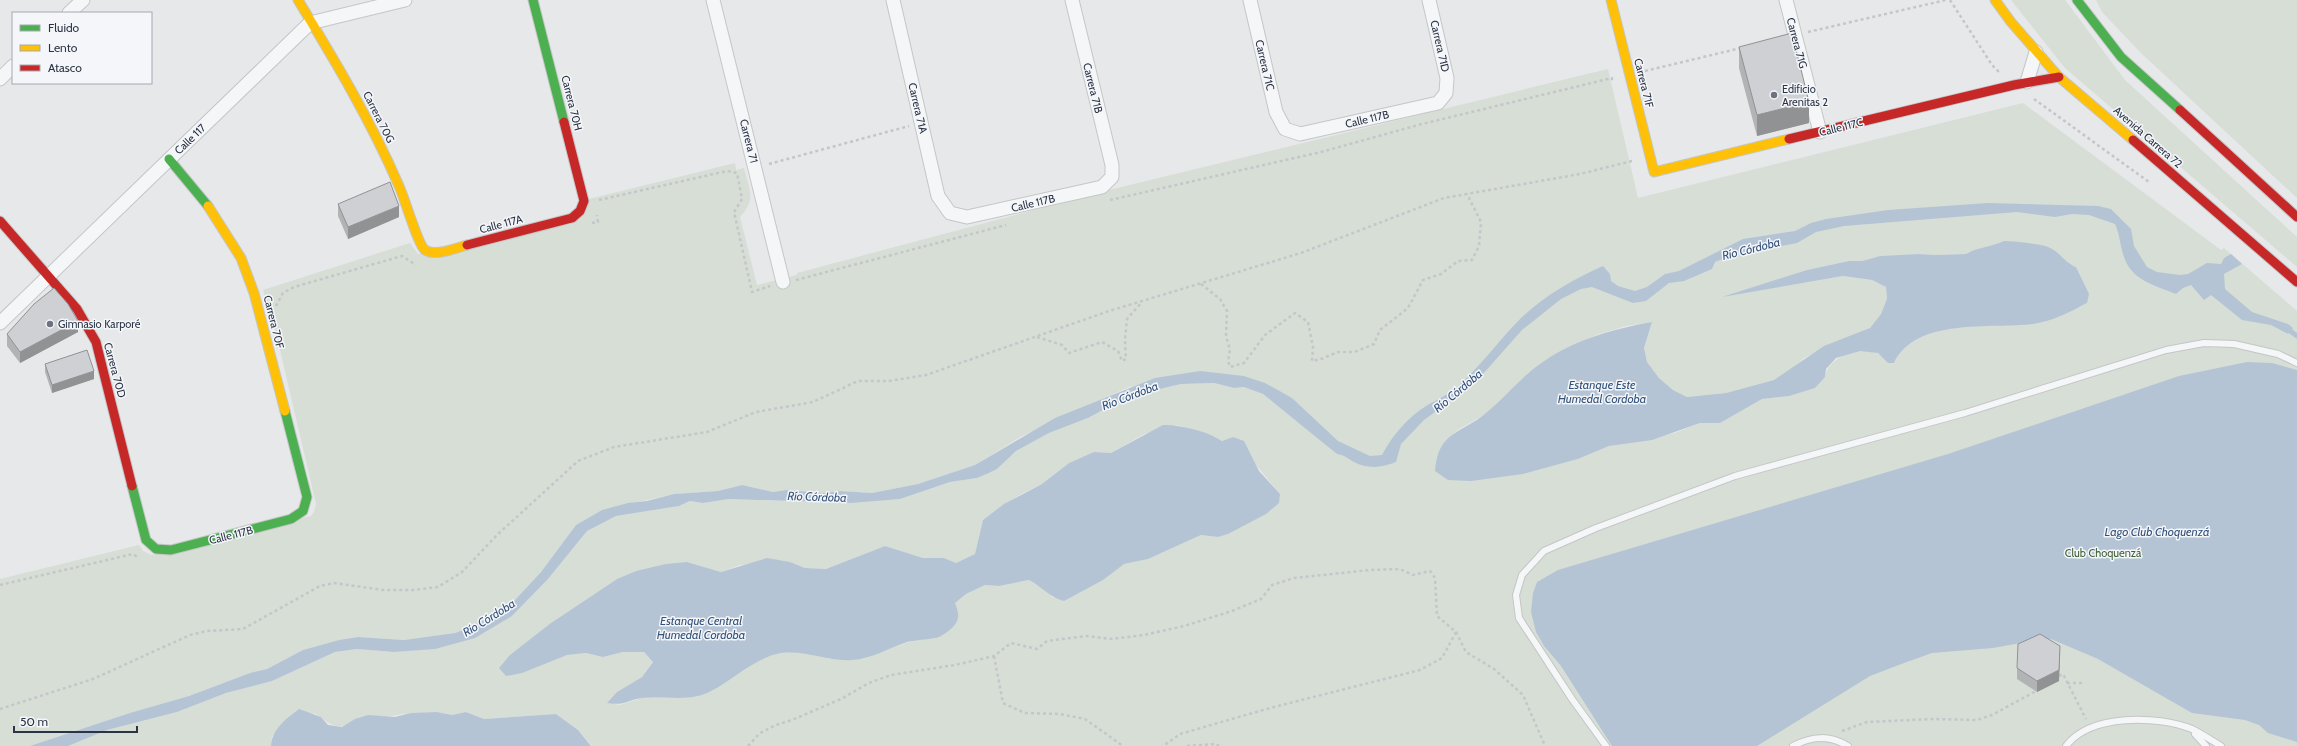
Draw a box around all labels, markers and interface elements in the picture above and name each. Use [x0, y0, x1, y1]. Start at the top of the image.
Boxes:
legend [12, 12, 152, 84]
street label: Carrera 71G [1783, 16, 1811, 70]
street label: Carrera 71D [1427, 19, 1453, 73]
text: Fluido [48, 20, 80, 35]
street label: Carrera 71C [1252, 38, 1278, 92]
text: Lento [48, 40, 78, 55]
street label: Carrera 71F [1631, 57, 1657, 109]
text: Atasco [48, 60, 82, 75]
street label: Carrera 71B [1080, 61, 1106, 115]
street label: Carrera 70H [558, 74, 586, 132]
street label: Carrera 71A [905, 81, 931, 135]
place label: Edificio Arenitas 2 [1782, 82, 1828, 109]
street label: Carrera 70G [360, 89, 398, 145]
marker: Edificio Arenitas 2 [1769, 90, 1779, 100]
street label: Avenida Carrera 72 [2111, 103, 2185, 171]
street label: Calle 117B [1344, 107, 1391, 131]
street label: Calle 117C [1818, 115, 1865, 139]
street label: Carrera 71 [737, 118, 761, 164]
street label: Calle 117 [171, 120, 209, 157]
street label: Calle 117B [1010, 191, 1057, 215]
street label: Calle 117A [478, 211, 524, 236]
water label: Río Córdoba [1720, 234, 1781, 263]
street label: Carrera 70F [261, 294, 287, 350]
place label: Gimnasio Karporé [58, 317, 141, 331]
marker: Gimnasio Karporé [45, 319, 55, 329]
street label: Carrera 70D [101, 341, 129, 399]
water label: Río Córdoba [1430, 366, 1485, 415]
water label: Estanque Este Humedal Cordoba [1558, 377, 1646, 406]
water label: Río Córdoba [1099, 378, 1160, 413]
water label: Río Córdoba [787, 488, 847, 505]
street label: Calle 117B [208, 523, 255, 547]
water label: Lago Club Choquenzá [2105, 524, 2209, 539]
park label: Club Choquenzá [2065, 546, 2142, 560]
water label: Río Córdoba [460, 595, 518, 640]
water label: Estanque Central Humedal Cordoba [657, 613, 745, 642]
scale bar [14, 708, 137, 734]
text: 50 m [20, 714, 48, 729]

